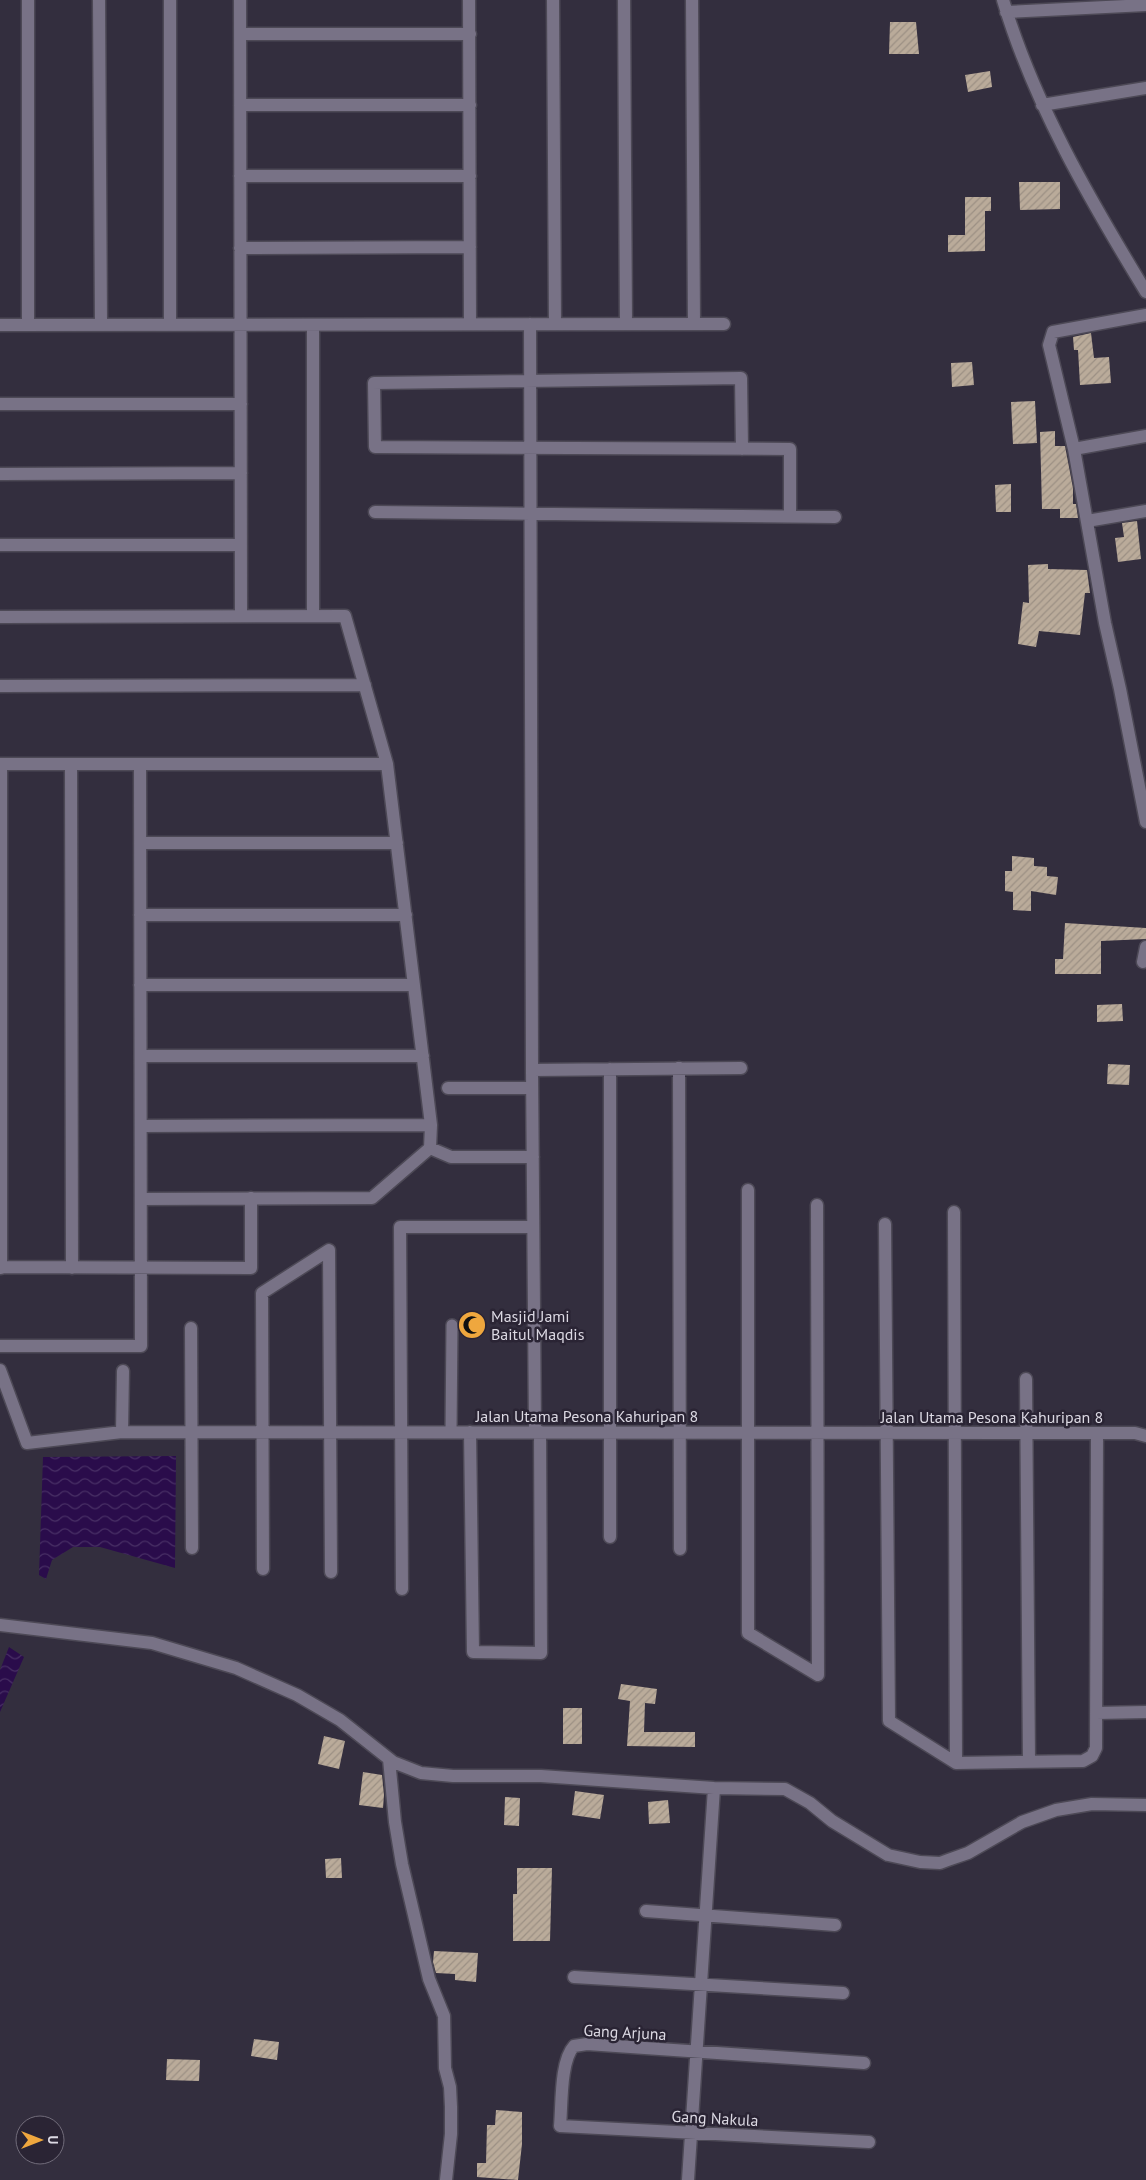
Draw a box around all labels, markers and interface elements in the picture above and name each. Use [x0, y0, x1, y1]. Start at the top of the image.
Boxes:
place label: Masjid Jami Baitul Maqdis [491, 1306, 585, 1344]
mosque icon: Masjid Jami Baitul Maqdis [457, 1310, 487, 1340]
street label: Jalan Utama Pesona Kahuripan 8 [475, 1406, 698, 1426]
street label: Jalan Utama Pesona Kahuripan 8 [880, 1407, 1103, 1427]
street label: Gang Arjuna [583, 2020, 667, 2044]
street label: Gang Nakula [671, 2106, 759, 2130]
north arrow [15, 2115, 65, 2165]
text: U [44, 2136, 62, 2144]

